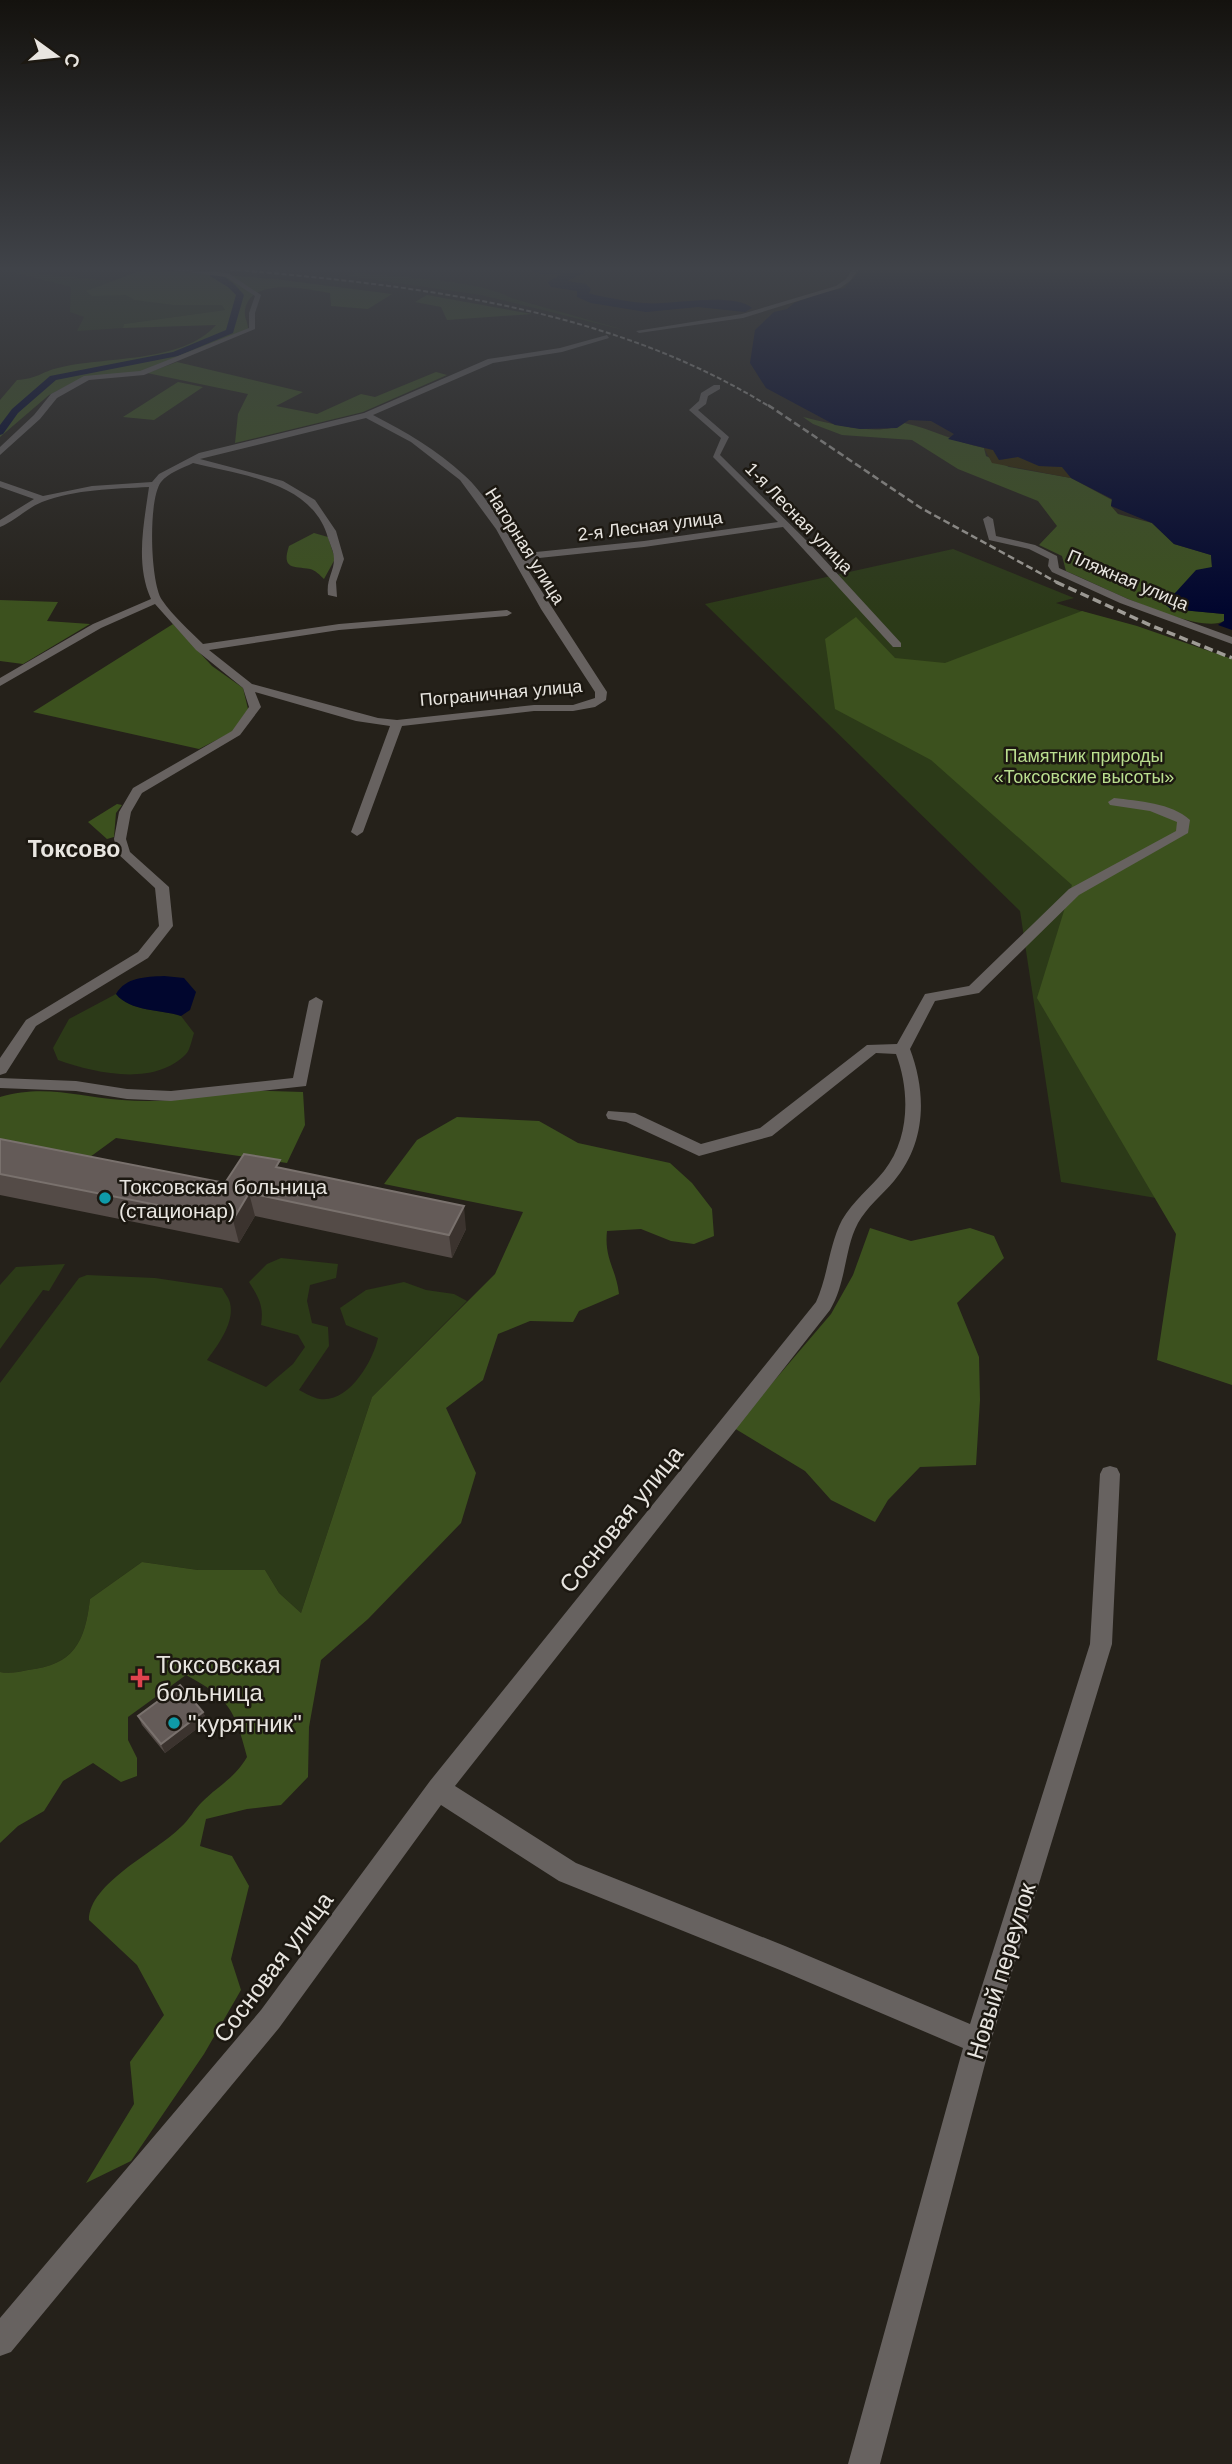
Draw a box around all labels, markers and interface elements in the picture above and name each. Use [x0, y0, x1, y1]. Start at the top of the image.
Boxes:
north arrow [21, 21, 91, 91]
text: С [60, 51, 84, 70]
street label: 1-я Лесная улица [741, 459, 858, 578]
street label: Нагорная улица [481, 484, 569, 609]
street label: 2-я Лесная улица [576, 507, 725, 545]
street label: Пляжная улица [1065, 546, 1192, 615]
street label: Пограничная улица [419, 676, 584, 710]
park label: Памятник природы «Токсовские высоты» [994, 746, 1174, 787]
district label: Токсово [28, 836, 120, 862]
place label: Токсовская больница (стационар) [119, 1175, 327, 1222]
marker: Токсовская больница (стационар) [97, 1190, 113, 1206]
street label: Сосновая улица [554, 1440, 689, 1598]
place label: Токсовская больница [156, 1651, 280, 1706]
marker: Токсовская больница [130, 1668, 150, 1688]
place label: "курятник" [188, 1710, 302, 1737]
marker: "курятник" [166, 1715, 182, 1731]
street label: Новый переулок [961, 1879, 1041, 2063]
street label: Сосновая улица [208, 1886, 339, 2047]

